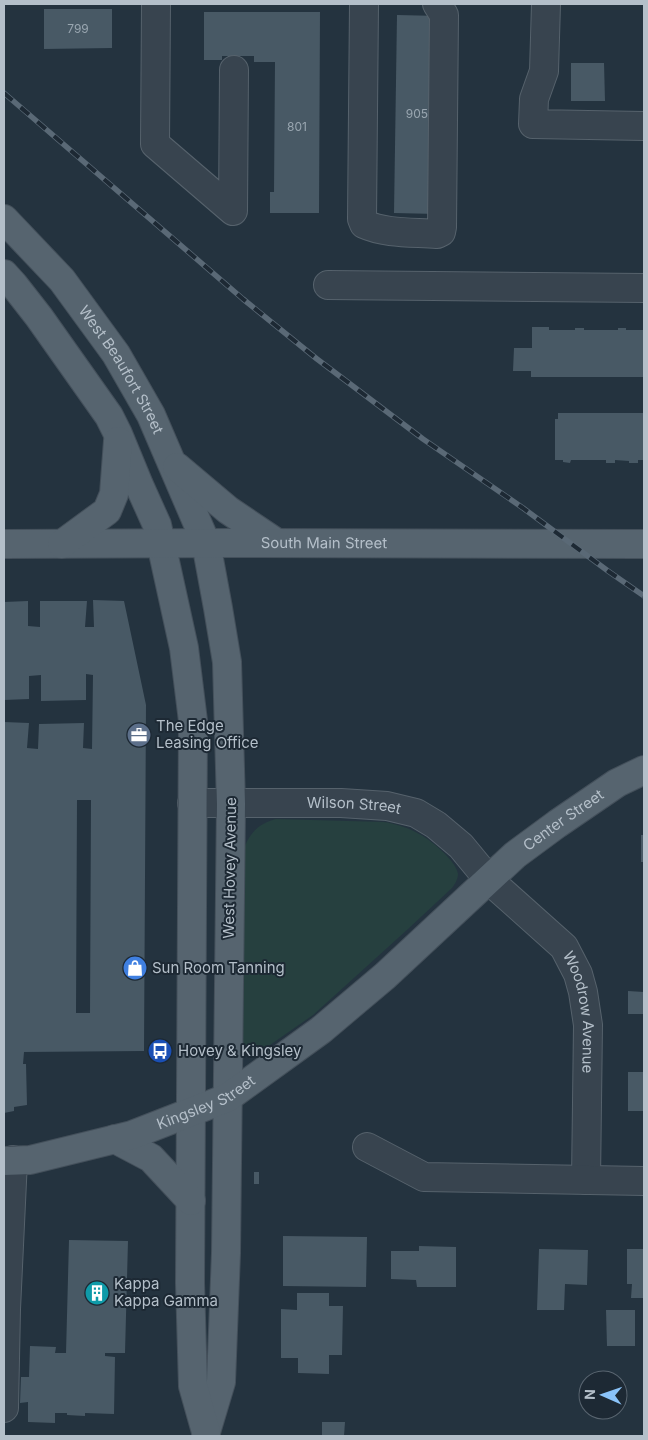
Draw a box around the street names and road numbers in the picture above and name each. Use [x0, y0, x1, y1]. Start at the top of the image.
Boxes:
street label: West Beaufort Street [75, 302, 168, 437]
street label: South Main Street [261, 533, 387, 552]
street label: Center Street [519, 785, 607, 855]
street label: Wilson Street [307, 793, 403, 818]
street label: West Hovey Avenue [219, 797, 240, 939]
street label: Woodrow Avenue [559, 948, 598, 1073]
street label: Kingsley Street [154, 1071, 259, 1133]

